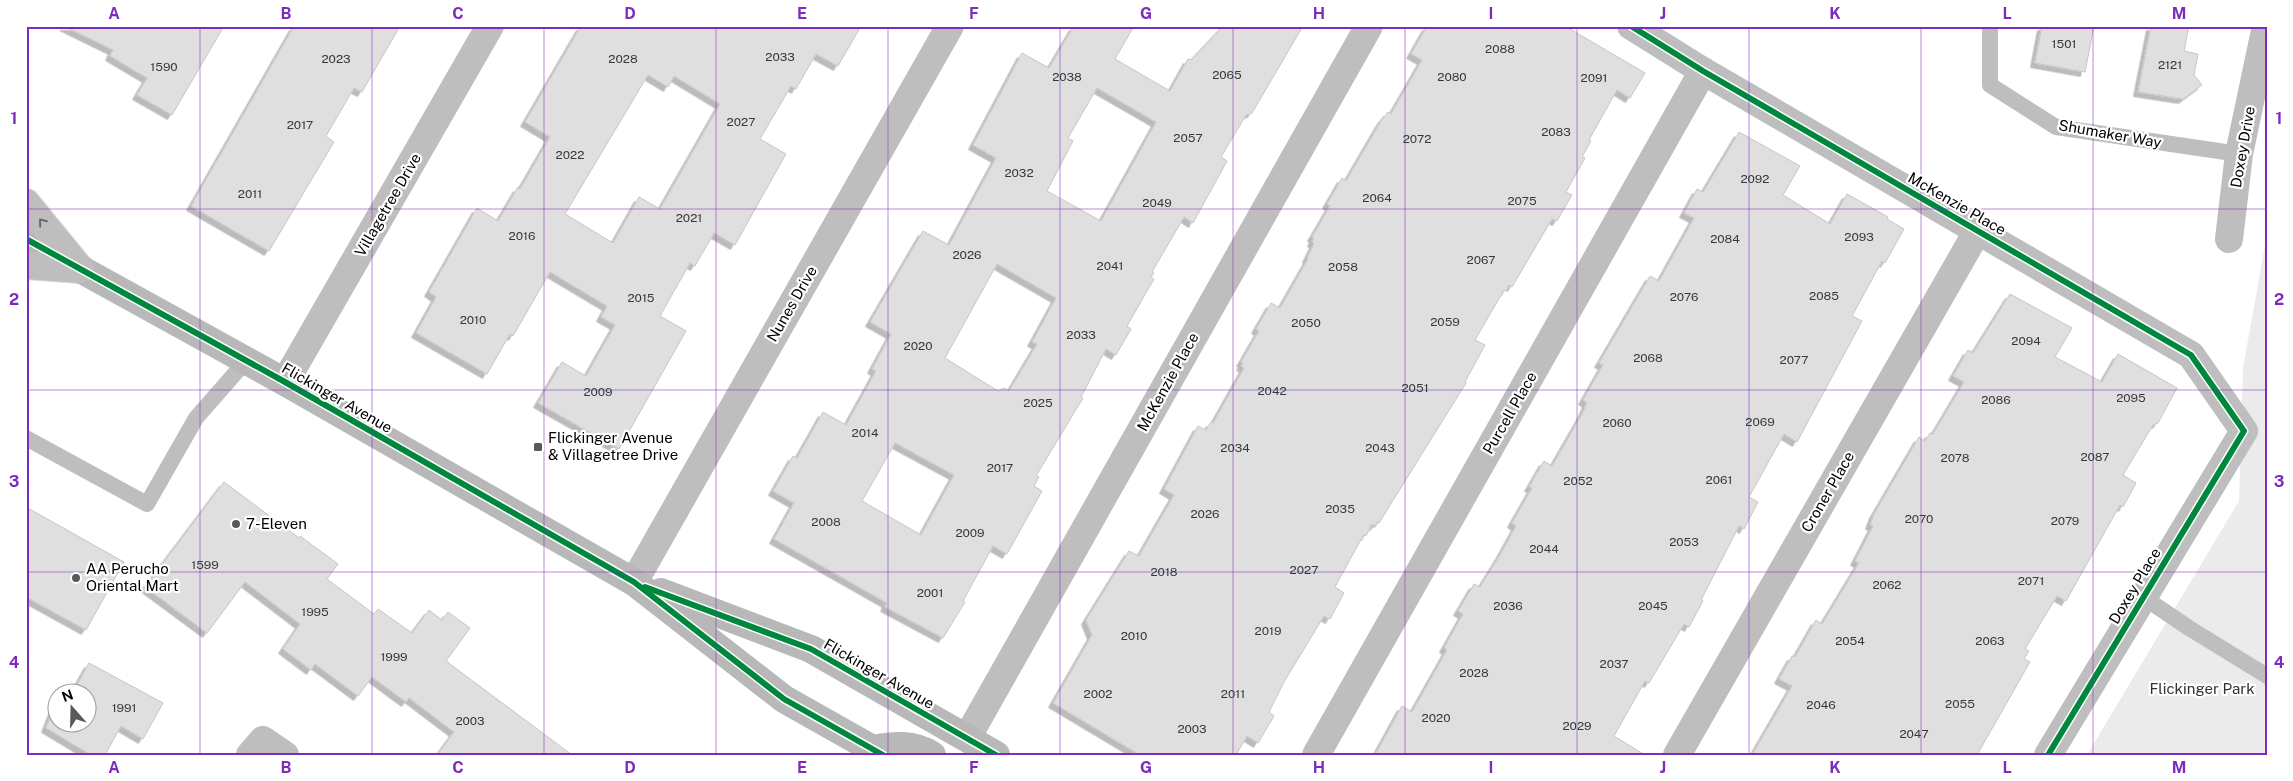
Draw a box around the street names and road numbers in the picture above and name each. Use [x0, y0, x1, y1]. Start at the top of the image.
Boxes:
street label: Doxey Drive [2227, 105, 2258, 189]
street label: Shumaker Way [2057, 116, 2163, 151]
street label: Villagetree Drive [351, 150, 424, 259]
street label: McKenzie Place [1905, 169, 2009, 238]
street label: Nunes Drive [763, 263, 820, 345]
street label: McKenzie Place [1133, 330, 1202, 434]
street label: Flickinger Avenue [279, 359, 395, 436]
street label: Purcell Place [1479, 369, 1540, 457]
street label: Croner Place [1798, 448, 1857, 535]
street label: Doxey Place [2105, 545, 2164, 627]
street label: Flickinger Avenue [821, 635, 937, 712]

